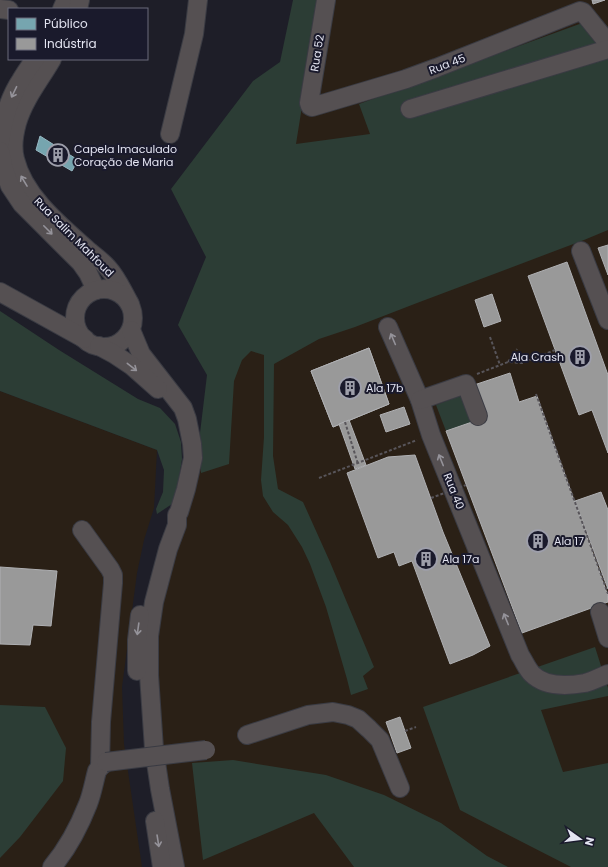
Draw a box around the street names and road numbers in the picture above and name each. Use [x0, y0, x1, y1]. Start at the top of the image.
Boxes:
street label: Rua 52 [306, 33, 328, 73]
street label: Rua 45 [426, 50, 468, 78]
street label: Rua Salim Mahfoud [31, 194, 117, 280]
street label: Rua 40 [439, 470, 469, 512]

